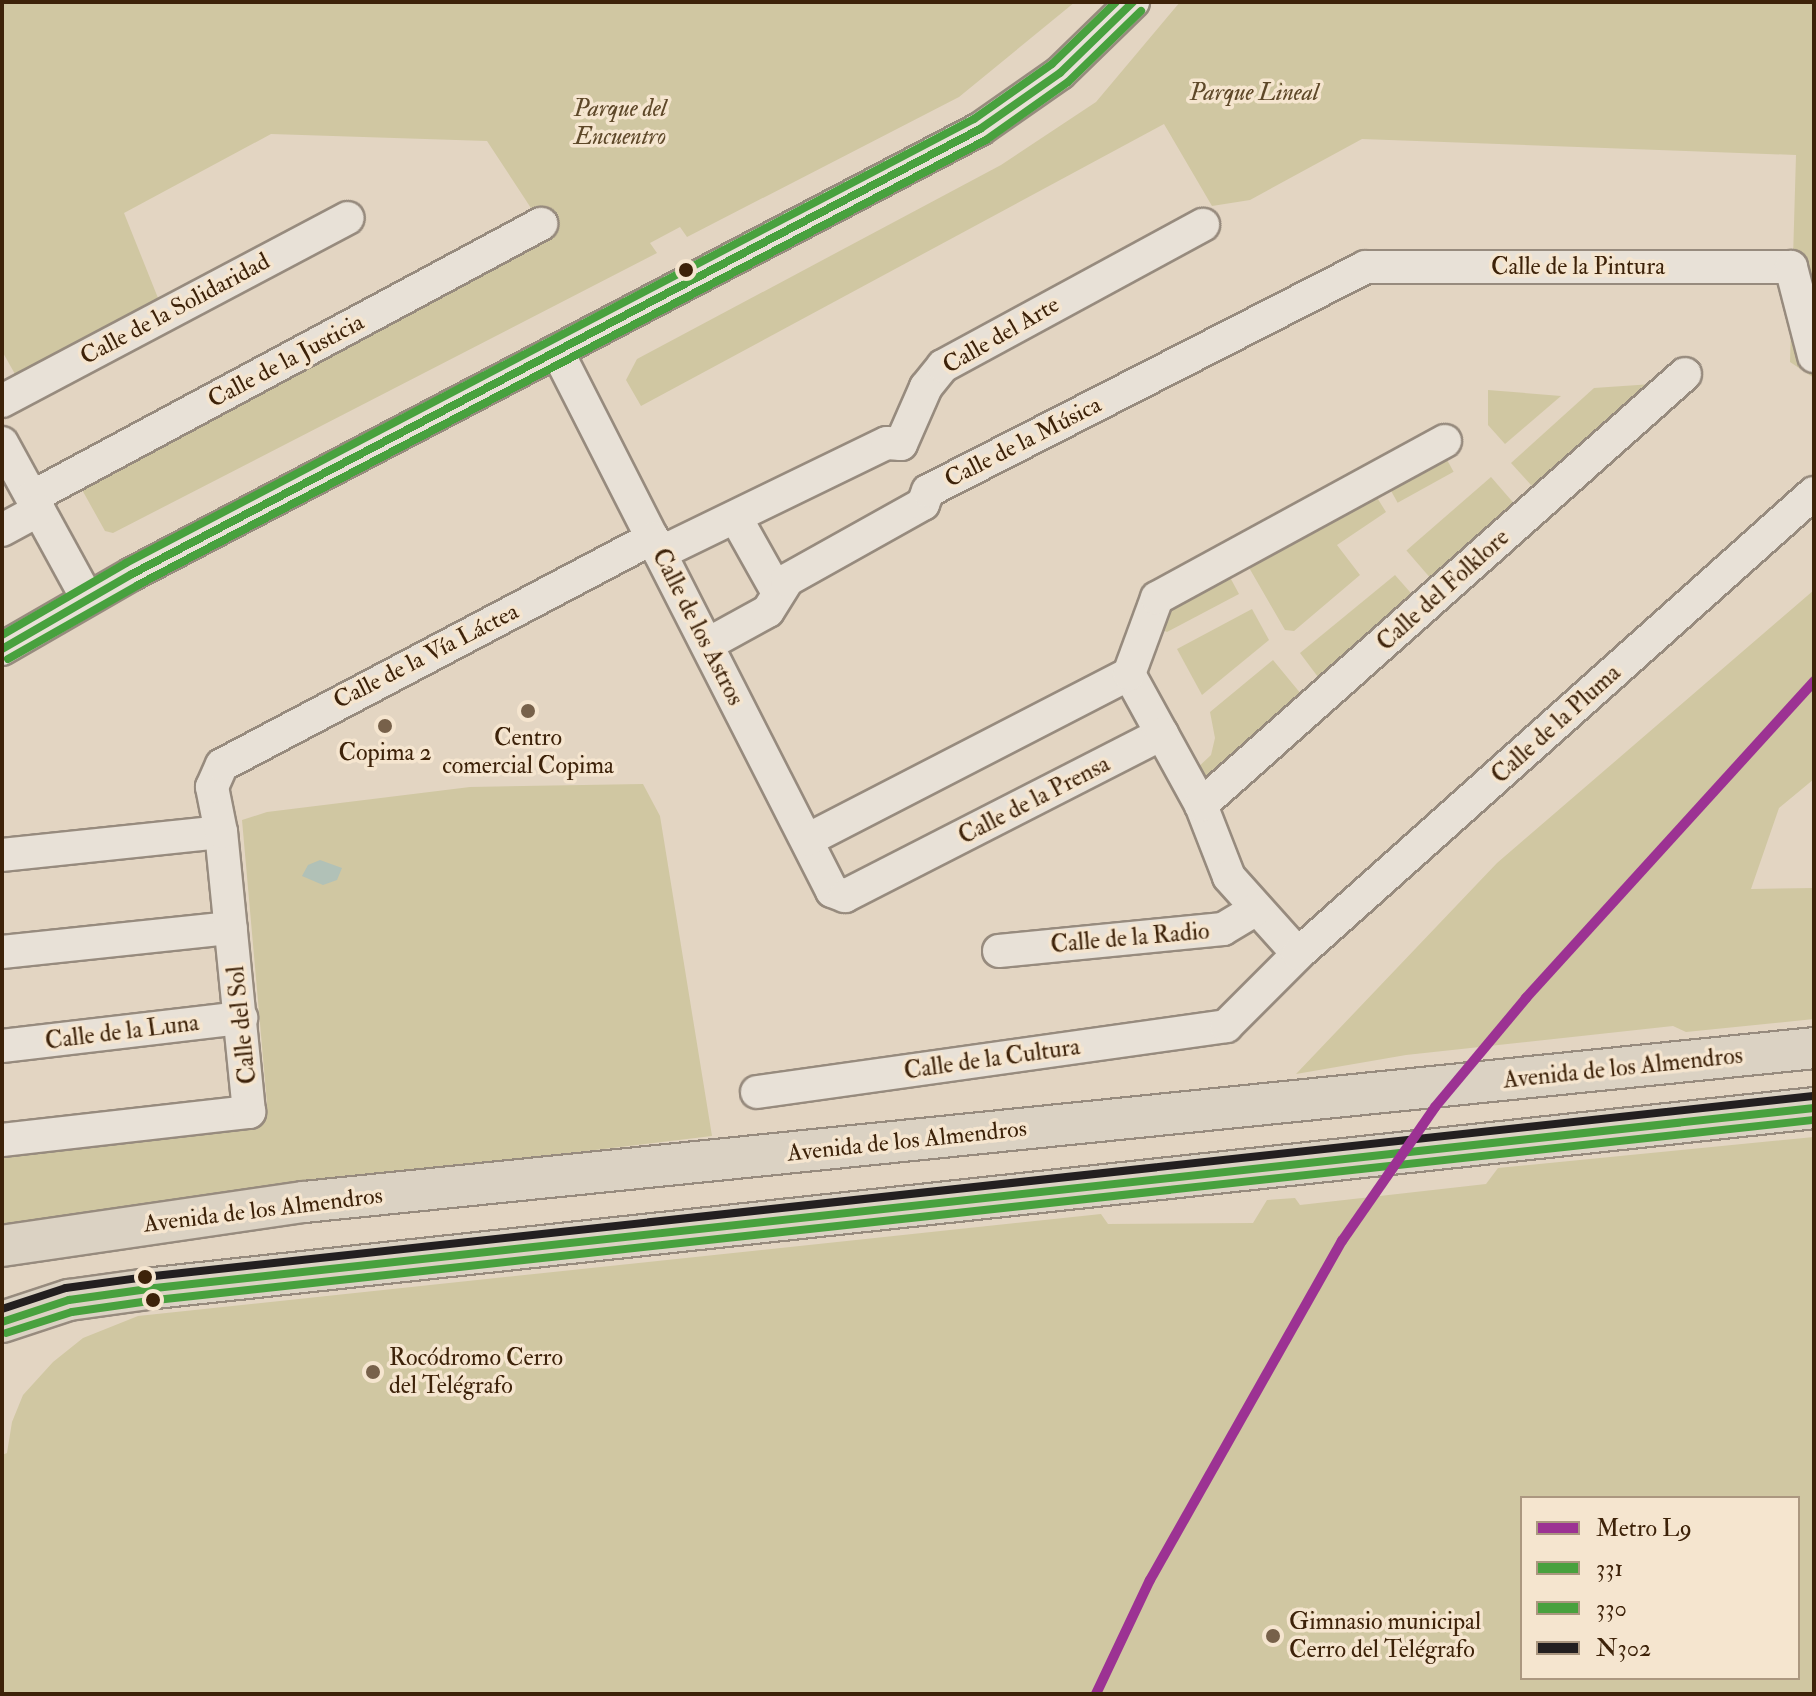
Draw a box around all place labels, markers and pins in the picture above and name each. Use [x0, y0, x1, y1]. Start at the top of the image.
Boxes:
unlabelled marker [678, 262, 694, 278]
marker: Centro comercial Copima [519, 702, 537, 720]
marker: Copima 2 [376, 717, 394, 735]
place label: Centro comercial Copima [442, 724, 614, 780]
place label: Copima 2 [338, 739, 432, 767]
unlabelled marker [137, 1269, 153, 1285]
unlabelled marker [145, 1292, 161, 1308]
place label: Rocódromo Cerro del Telégrafo [389, 1344, 563, 1400]
marker: Rocódromo Cerro del Telégrafo [364, 1363, 382, 1381]
place label: Gimnasio municipal Cerro del Telégrafo [1289, 1608, 1481, 1664]
marker: Gimnasio municipal Cerro del Telégrafo [1264, 1627, 1282, 1645]

